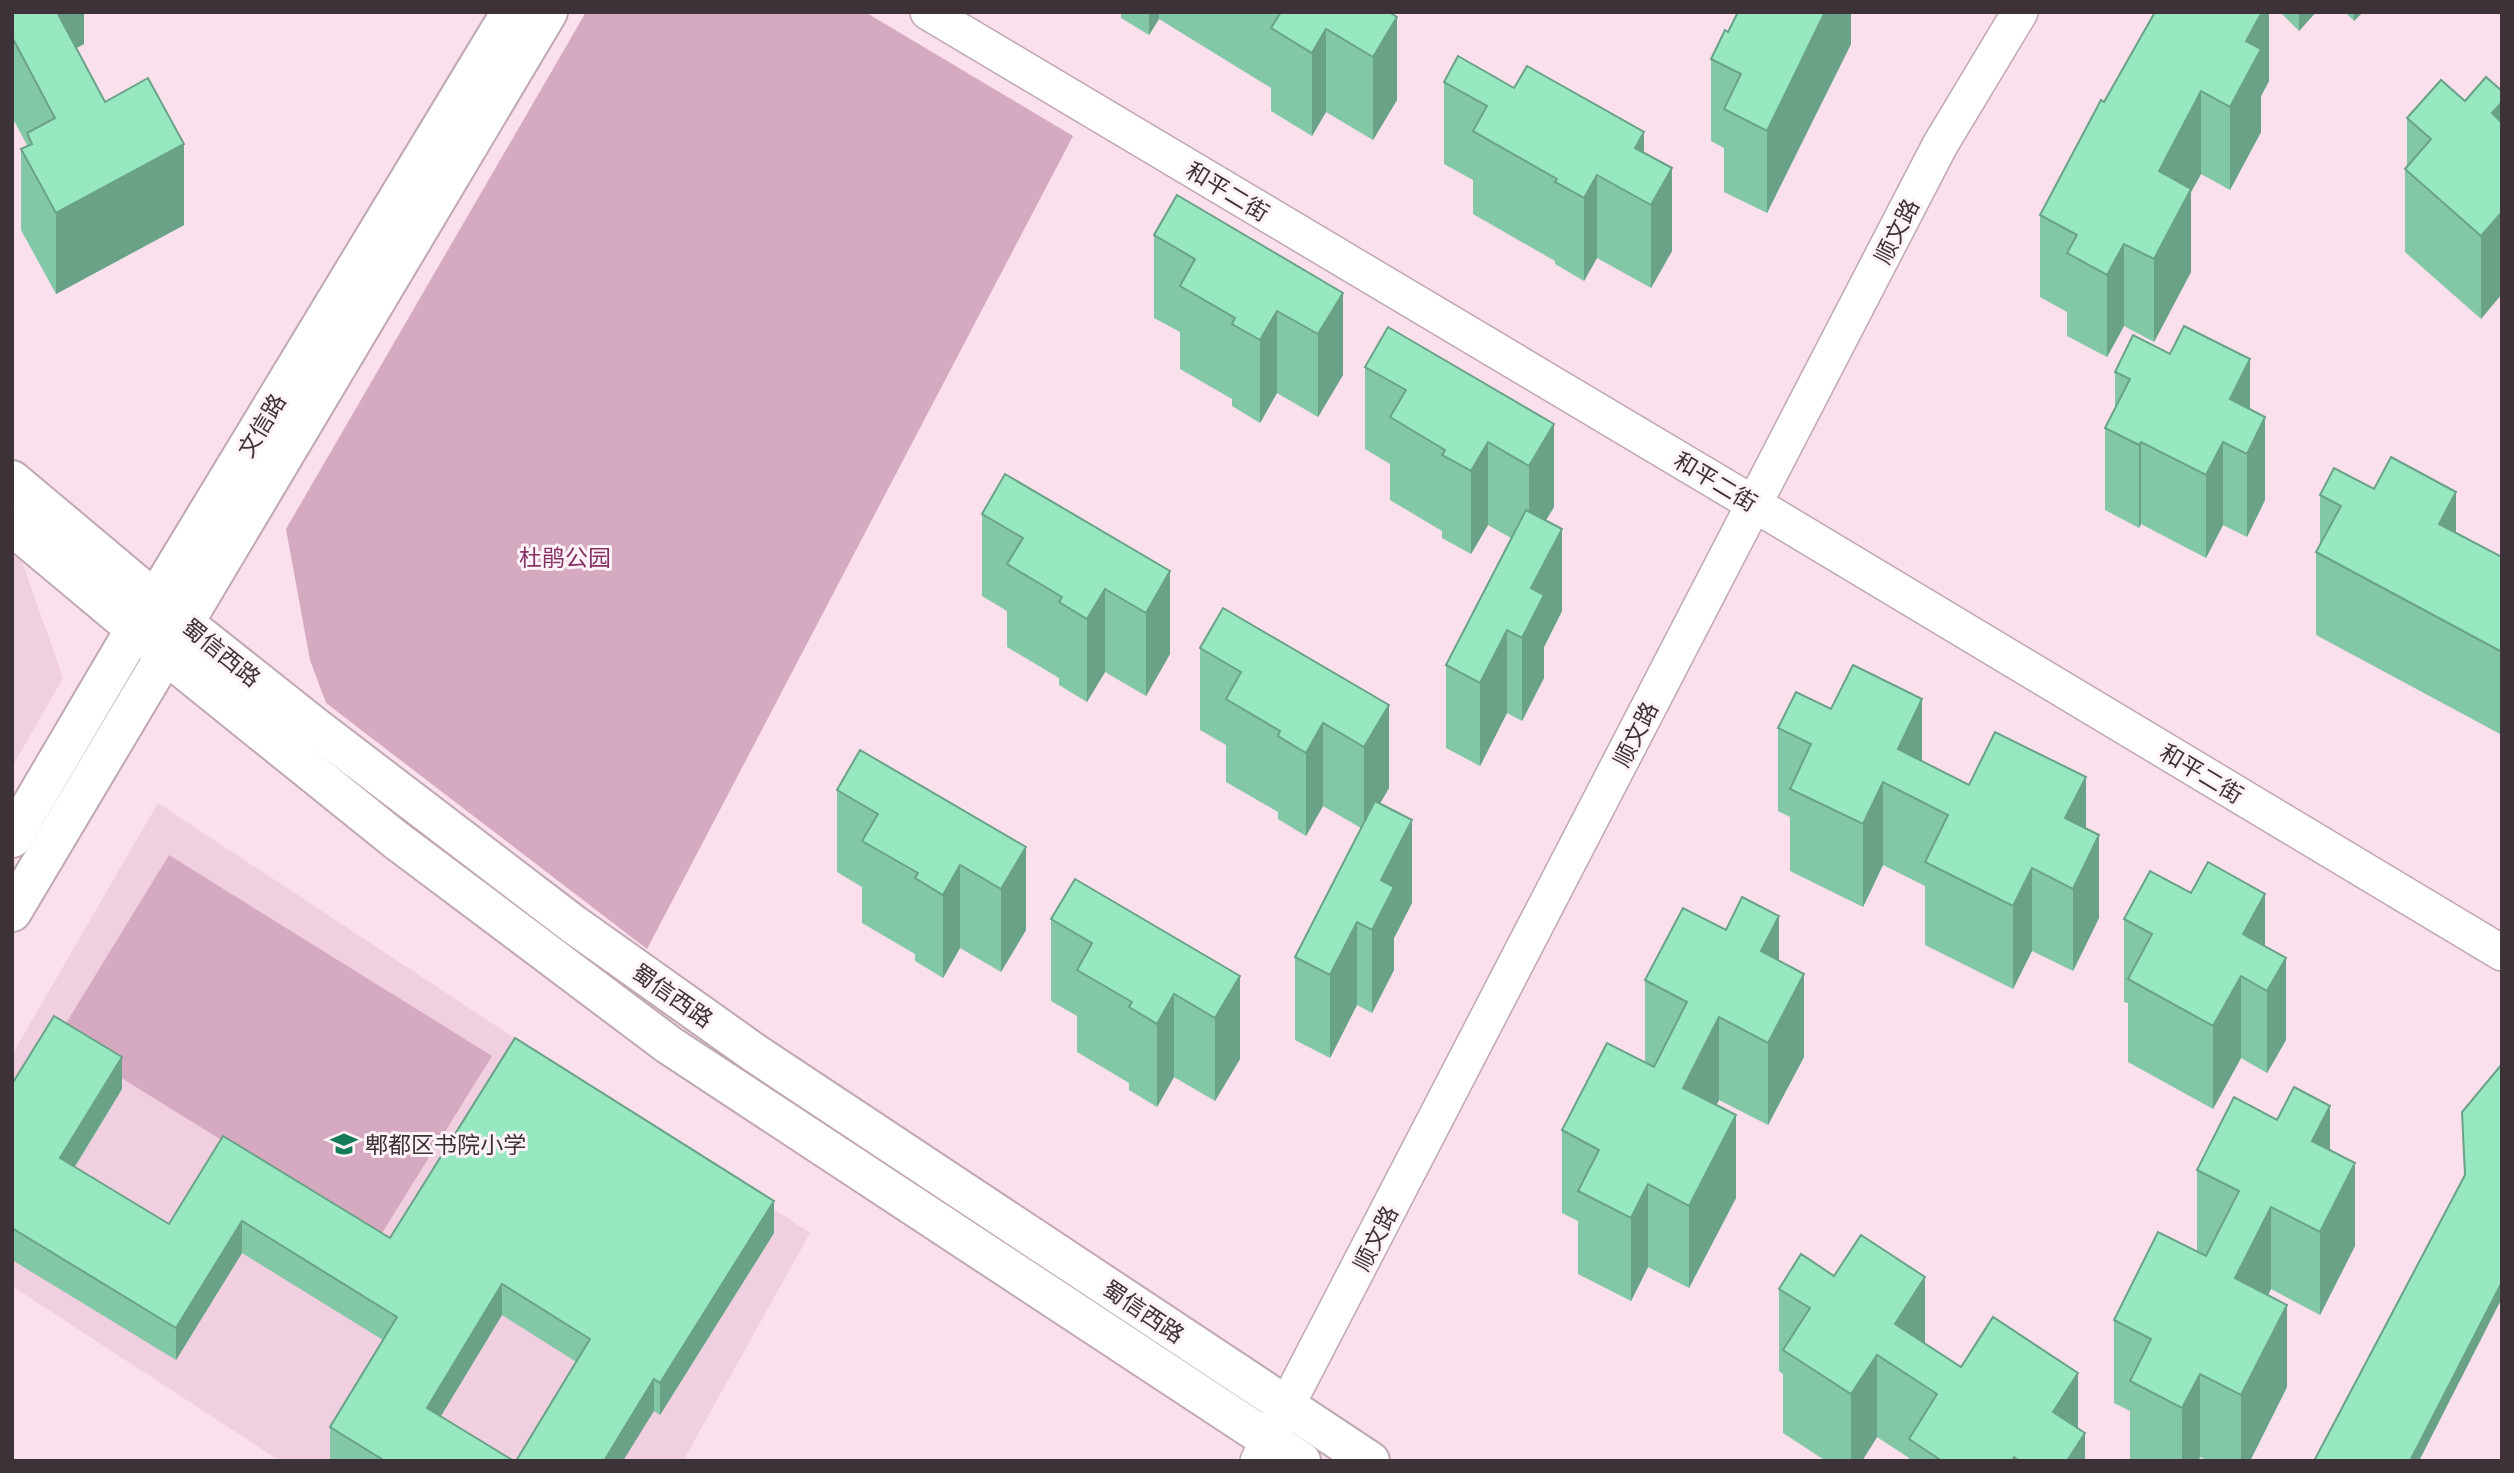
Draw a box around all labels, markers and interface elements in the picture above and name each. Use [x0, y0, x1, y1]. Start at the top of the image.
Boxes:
street label: 和平二街 [1180, 154, 1276, 228]
street label: 顺文路 [1866, 193, 1926, 269]
street label: 文信路 [230, 387, 292, 463]
street label: 和平二街 [1668, 444, 1764, 518]
park label: 杜鹃公园 [519, 541, 611, 573]
street label: 蜀信西路 [176, 611, 268, 693]
street label: 顺文路 [1605, 696, 1665, 772]
street label: 和平二街 [2154, 736, 2250, 810]
street label: 蜀信西路 [626, 956, 720, 1034]
place label: 郫都区书院小学 [365, 1128, 526, 1160]
school or university icon: 郫都区书院小学 [329, 1129, 359, 1159]
street label: 顺文路 [1345, 1200, 1405, 1276]
street label: 蜀信西路 [1097, 1272, 1191, 1350]

